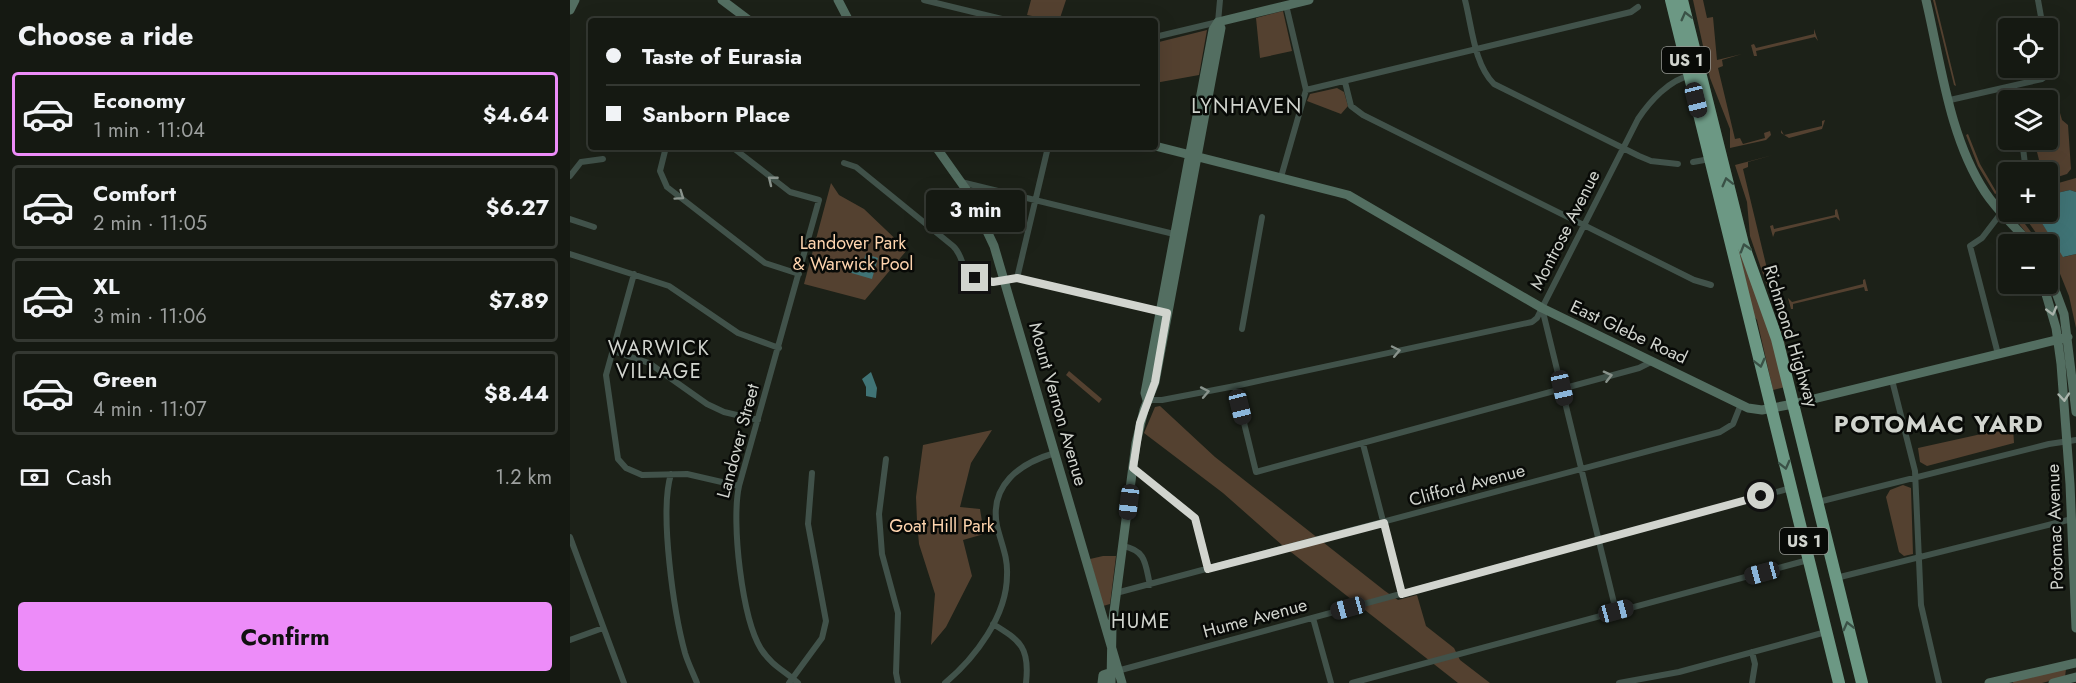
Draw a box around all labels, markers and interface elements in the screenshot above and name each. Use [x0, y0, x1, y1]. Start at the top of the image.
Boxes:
one-way arrow [1681, 12, 1694, 22]
text: Choose a ride [18, 16, 193, 55]
map controls [1998, 18, 2058, 294]
button: locate [1998, 18, 2058, 78]
text: Taste of Eurasia [642, 40, 802, 72]
road number: US 1 [1662, 47, 1710, 73]
car [1683, 80, 1709, 120]
text: Economy [93, 84, 185, 116]
icon: car [21, 87, 75, 141]
button: layers [1998, 90, 2058, 150]
district label: LYNHAVEN [1191, 92, 1303, 121]
text: $4.64 [483, 98, 549, 130]
text: Sanborn Place [642, 98, 790, 130]
text: 1 min · 11:04 [93, 116, 205, 145]
button: + [1998, 162, 2058, 222]
street label: Montrose Avenue [1523, 165, 1607, 295]
one-way arrow [768, 176, 779, 187]
text: Comfort [93, 177, 176, 209]
one-way arrow [1722, 177, 1735, 187]
icon: car [21, 180, 75, 234]
one-way arrow [673, 189, 684, 200]
text: $6.27 [486, 191, 549, 223]
callout: 3 min [926, 191, 1024, 233]
text: 3 min [950, 196, 1001, 225]
text: 2 min · 11:05 [93, 209, 207, 238]
park label: Landover Park & Warwick Pool [793, 230, 913, 277]
button: − [1998, 234, 2058, 294]
one-way arrow [1740, 243, 1752, 254]
street label: Richmond Highway [1757, 262, 1825, 410]
route end [961, 264, 988, 291]
text: XL [93, 270, 120, 302]
icon: car [21, 273, 75, 327]
text: $7.89 [489, 284, 549, 316]
street label: East Glebe Road [1566, 293, 1692, 371]
text: 3 min · 11:06 [93, 302, 207, 331]
one-way arrow [2045, 305, 2057, 316]
street label: Mount Vernon Avenue [1022, 319, 1094, 489]
district label: WARWICK VILLAGE [608, 334, 710, 386]
one-way arrow [1390, 345, 1400, 358]
one-way arrow [1753, 358, 1766, 368]
text: Green [93, 363, 157, 395]
icon: car [21, 366, 75, 420]
car [1549, 368, 1575, 408]
one-way arrow [1603, 371, 1613, 384]
text: $8.44 [484, 377, 549, 409]
street label: Landover Street [710, 380, 766, 501]
one-way arrow [1200, 386, 1210, 399]
car [1227, 387, 1253, 427]
one-way arrow [2057, 393, 2070, 402]
text: 4 min · 11:07 [93, 395, 206, 424]
district label: POTOMAC YARD [1834, 406, 2044, 441]
street label: Clifford Avenue [1406, 457, 1528, 513]
one-way arrow [1778, 460, 1791, 470]
icon: cash [18, 461, 51, 494]
text: Cash [66, 461, 112, 493]
text: 1.2 km [495, 463, 552, 492]
street label: Potomac Avenue [2040, 464, 2070, 590]
route start [1747, 482, 1774, 509]
car [1118, 483, 1140, 521]
park label: Goat Hill Park [889, 513, 995, 539]
road number: US 1 [1780, 528, 1828, 554]
car [1742, 560, 1782, 586]
street label: Hume Avenue [1200, 592, 1310, 644]
car [1328, 595, 1368, 621]
car [1596, 598, 1636, 624]
button: Confirm [18, 602, 552, 671]
district label: HUME [1111, 607, 1171, 636]
one-way arrow [1843, 621, 1856, 631]

